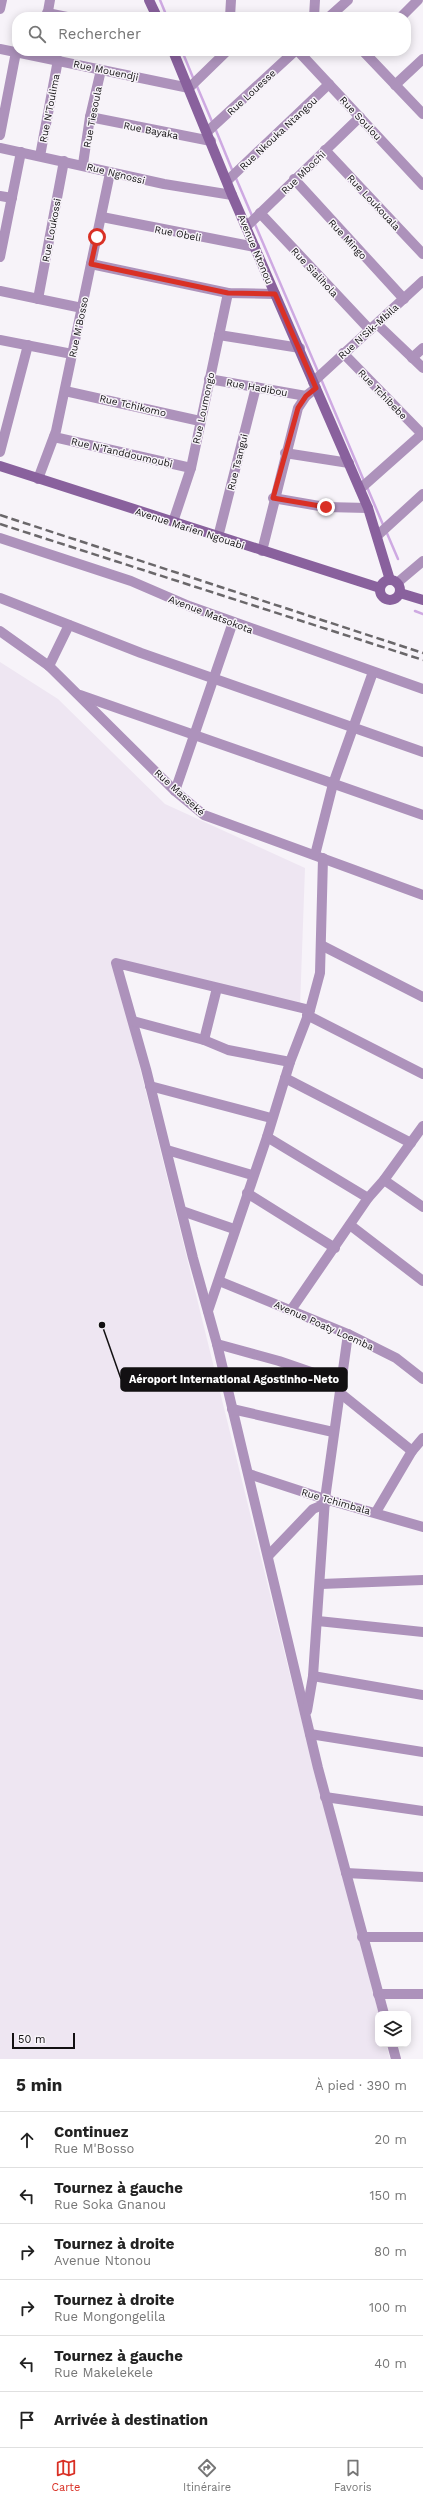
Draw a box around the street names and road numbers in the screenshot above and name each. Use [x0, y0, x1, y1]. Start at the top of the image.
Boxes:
street label: Rue Mouendji [72, 58, 139, 83]
street label: Rue Louesse [225, 67, 278, 118]
street label: Rue N'Toulima [37, 73, 62, 143]
street label: Rue Tiesoula [81, 85, 104, 149]
street label: Rue Soulou [338, 94, 384, 142]
street label: Rue Nkouka Ntangou [237, 95, 319, 172]
street label: Rue Bayaka [123, 120, 180, 141]
street label: Rue Mbochi [279, 149, 328, 196]
street label: Rue Ngnossi [86, 161, 146, 186]
street label: Rue Loukouala [345, 172, 402, 233]
street label: Rue Loukossi [40, 197, 63, 263]
street label: Avenue Ntonou [236, 213, 275, 286]
street label: Rue Mingo [326, 217, 369, 262]
street label: Rue Obeli [154, 224, 202, 243]
street label: Rue Sialihola [289, 245, 340, 299]
street label: Rue M'Bosso [67, 296, 90, 358]
street label: Rue N'Sik-Mbila [336, 301, 401, 361]
street label: Rue Tchibebe [356, 367, 409, 422]
street label: Rue Loumongo [191, 371, 216, 445]
street label: Rue Hadibou [225, 377, 288, 398]
street label: Rue Tchikomo [99, 392, 167, 418]
street label: Rue Tsangui [225, 433, 250, 492]
street label: Rue N'Tanddoumoubi [70, 435, 174, 470]
street label: Avenue Marien Ngouabi [134, 506, 246, 551]
street label: Avenue Matsokota [167, 593, 255, 636]
street label: Rue Masseké [152, 767, 207, 818]
street label: Avenue Poaty Loemba [272, 1299, 376, 1353]
street label: Rue Tchimbala [300, 1486, 372, 1517]

